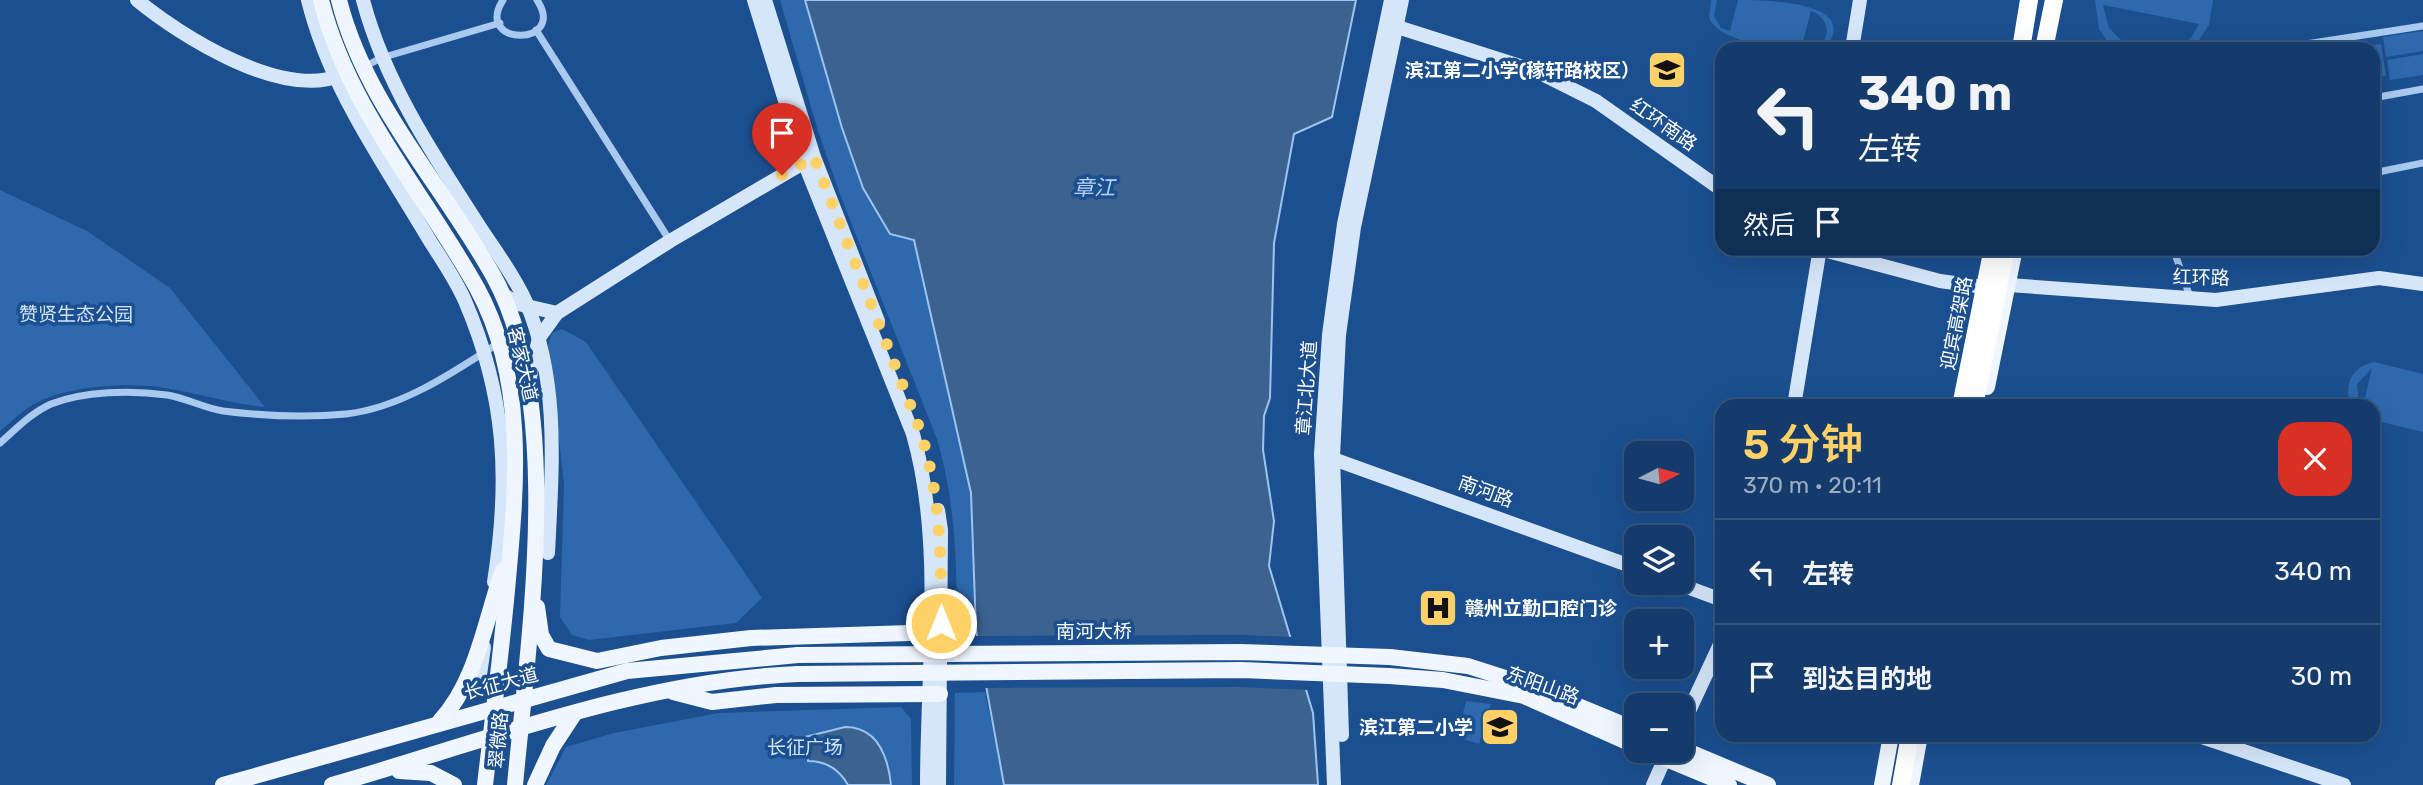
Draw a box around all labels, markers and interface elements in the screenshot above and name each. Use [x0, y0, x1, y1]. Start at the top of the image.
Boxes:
school or university icon: 滨江第二小学(稼轩路校区） [1646, 49, 1688, 91]
place label: 滨江第二小学(稼轩路校区） [1405, 59, 1640, 82]
text: 340 m [1858, 64, 2012, 122]
icon: left [1743, 70, 1834, 161]
street label: 红环南路 [1626, 93, 1701, 156]
pin [752, 103, 812, 175]
icon: arrive [763, 114, 801, 152]
text: 左转 [1858, 130, 1922, 168]
water label: 章江 [1073, 175, 1117, 200]
icon: arrive [1809, 203, 1847, 241]
text: 然后 [1743, 210, 1795, 241]
street label: 红环路 [2172, 266, 2230, 289]
street label: 迎宾高架路 [1936, 274, 1977, 372]
park label: 赞贤生态公园 [19, 303, 133, 326]
street label: 客家大道 [503, 324, 542, 404]
street label: 章江北大道 [1292, 340, 1321, 436]
text: 5 分钟 [1743, 420, 1863, 470]
button: close [2278, 422, 2352, 496]
north arrow [1624, 441, 1694, 511]
map controls [1624, 441, 1694, 763]
street label: 南河路 [1455, 471, 1517, 512]
text: 370 m · 20:11 [1743, 471, 1882, 499]
button: layers [1624, 525, 1694, 595]
icon: left [1743, 553, 1781, 591]
text: 340 m [2274, 556, 2352, 587]
text: 左转 [1802, 559, 1854, 590]
position arrow [904, 586, 978, 660]
hospital icon: 赣州立勤口腔门诊 [1417, 587, 1459, 629]
place label: 赣州立勤口腔门诊 [1465, 597, 1618, 620]
button: + [1624, 609, 1694, 679]
street label: 南河大桥 [1056, 620, 1132, 643]
icon: arrive [1743, 658, 1781, 696]
text: 30 m [2290, 661, 2352, 692]
street label: 东阳山路 [1503, 662, 1582, 709]
street label: 长征大道 [461, 663, 541, 704]
text: 到达目的地 [1802, 664, 1932, 695]
button: − [1624, 693, 1694, 763]
school or university icon: 滨江第二小学 [1479, 706, 1521, 748]
street label: 翠微路 [485, 711, 512, 769]
place label: 滨江第二小学 [1359, 716, 1473, 739]
park label: 长征广场 [767, 736, 843, 759]

